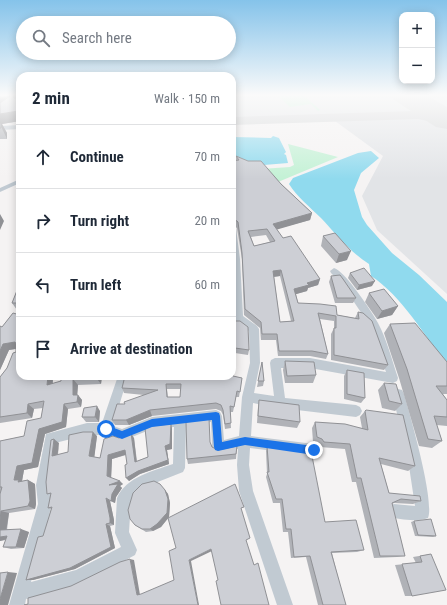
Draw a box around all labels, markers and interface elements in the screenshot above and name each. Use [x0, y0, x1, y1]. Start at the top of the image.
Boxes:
map controls [399, 12, 435, 84]
button: + [399, 12, 435, 48]
search box [16, 16, 236, 60]
icon: search [30, 27, 52, 49]
text: Search here [62, 29, 132, 47]
button: − [399, 48, 435, 84]
text: 2 min [32, 88, 70, 108]
text: Walk · 150 m [154, 91, 220, 106]
icon: ahead [32, 146, 54, 168]
text: Continue [70, 148, 124, 166]
text: 70 m [194, 149, 220, 164]
icon: right [32, 210, 54, 232]
text: Turn right [70, 212, 129, 230]
text: 20 m [194, 213, 220, 228]
icon: left [32, 274, 54, 296]
text: Turn left [70, 276, 121, 294]
text: 60 m [194, 277, 220, 292]
icon: arrive [32, 338, 54, 360]
text: Arrive at destination [70, 340, 193, 358]
route start [97, 420, 115, 438]
route end [305, 441, 323, 459]

